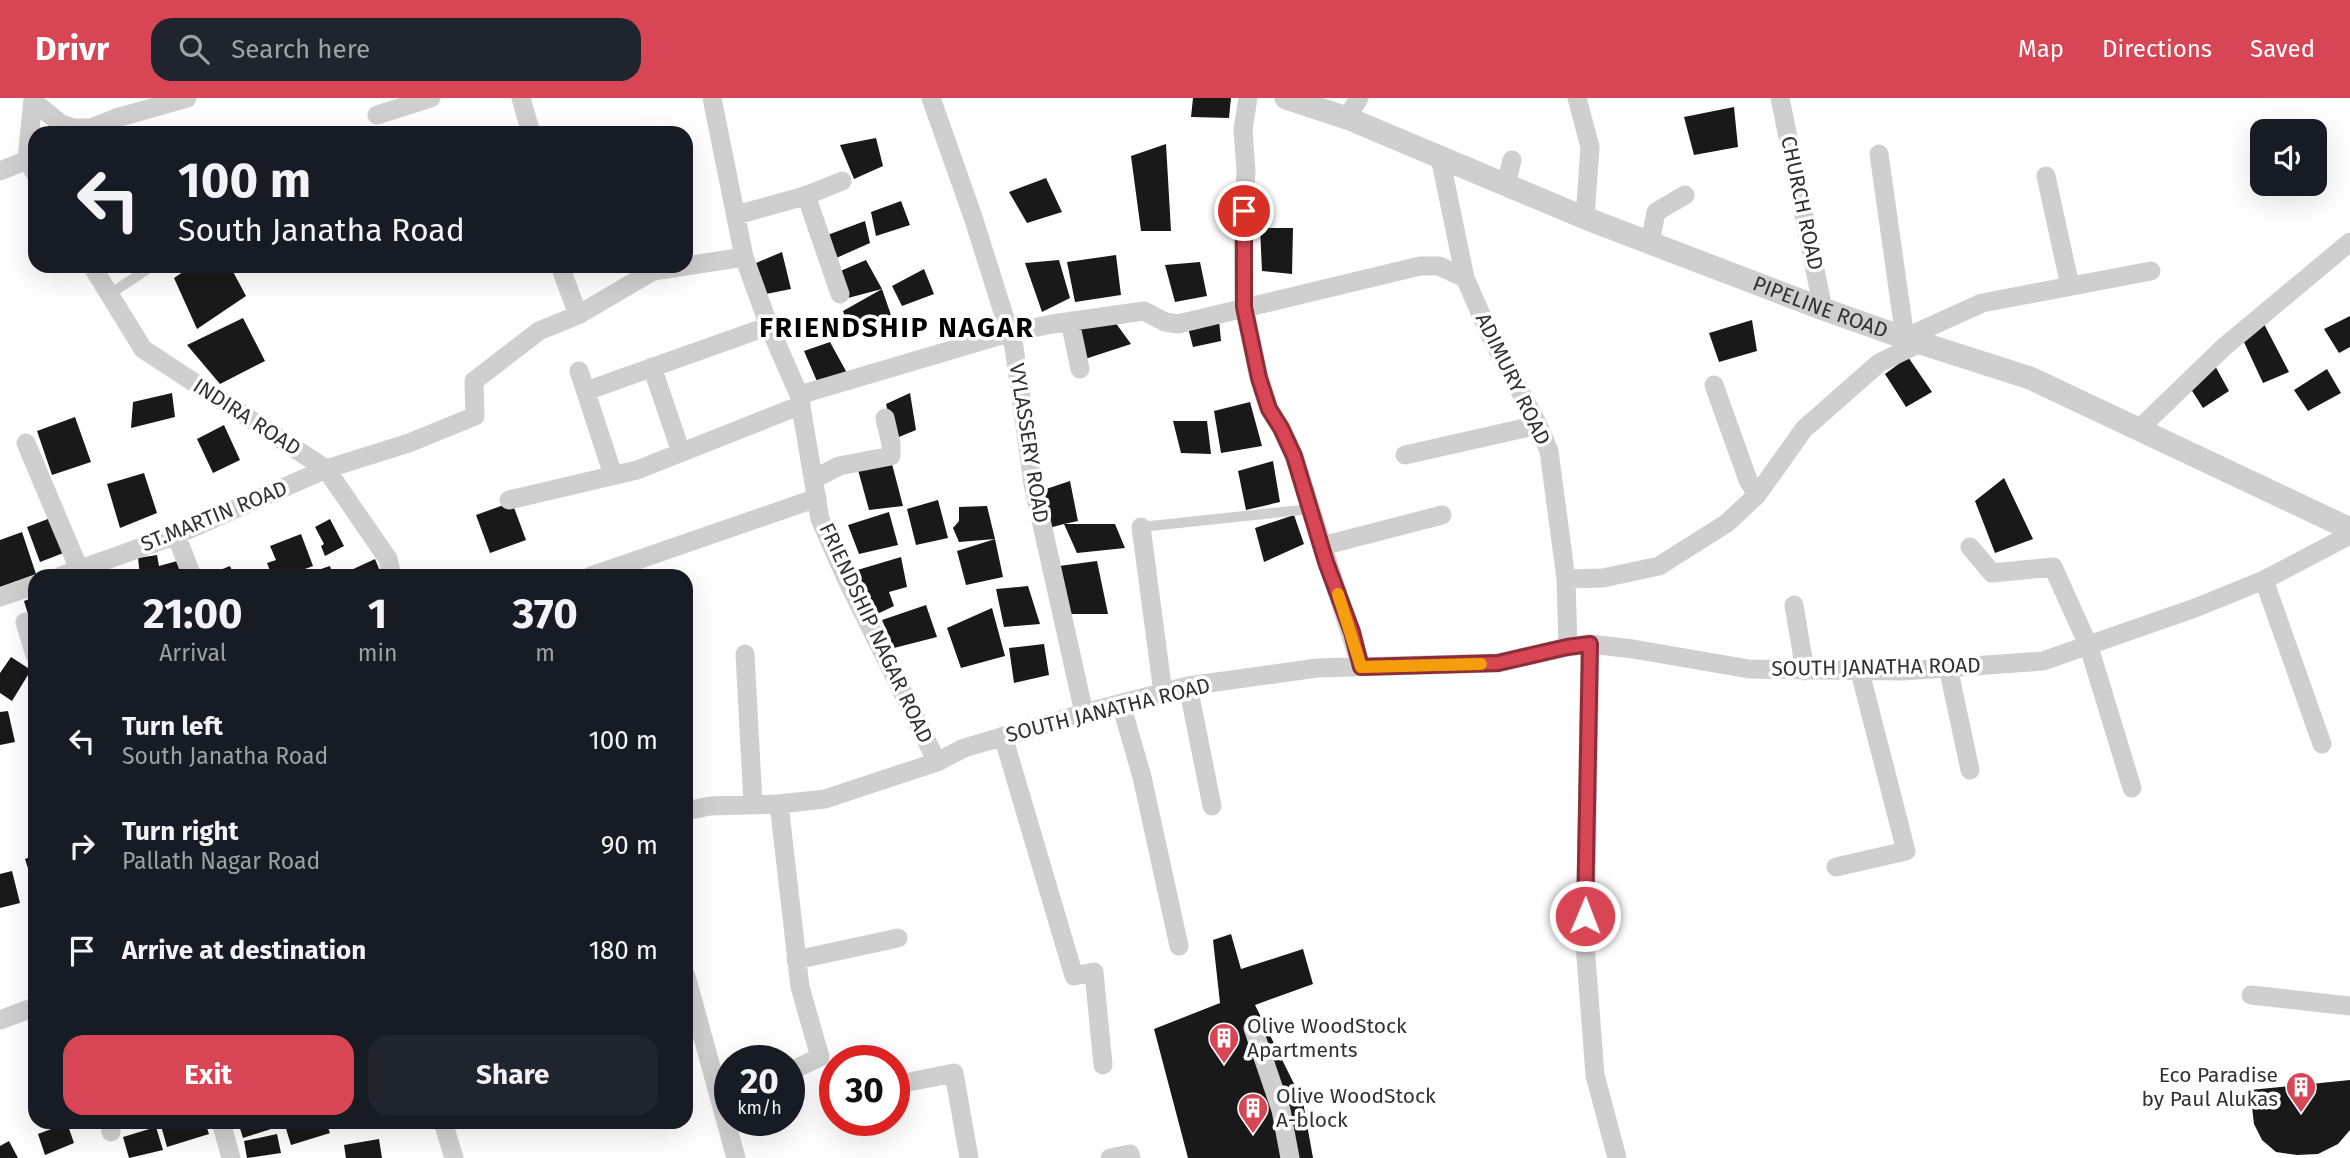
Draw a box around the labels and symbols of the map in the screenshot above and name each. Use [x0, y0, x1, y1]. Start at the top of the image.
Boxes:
street label: CHURCH ROAD [1775, 134, 1829, 272]
pin [1214, 181, 1274, 241]
street label: PIPELINE ROAD [1749, 270, 1891, 344]
street label: ADIMURY ROAD [1470, 309, 1556, 449]
district label: FRIENDSHIP NAGAR [759, 311, 1035, 344]
street label: VYLASSERY ROAD [1004, 361, 1054, 525]
street label: INDIRA ROAD [188, 373, 306, 461]
street label: ST.MARTIN ROAD [137, 475, 291, 557]
street label: FRIENDSHIP NAGAR ROAD [813, 519, 939, 747]
street label: SOUTH JANATHA ROAD [1771, 652, 1981, 682]
street label: SOUTH JANATHA ROAD [1003, 672, 1213, 748]
position arrow [1548, 879, 1622, 953]
place label: Olive WoodStock Apartments [1247, 1013, 1407, 1063]
building icon: Olive WoodStock Apartments [1207, 1021, 1241, 1065]
speed limit sign: 30 [819, 1045, 910, 1136]
place label: Eco Paradise by Paul Alukas [2141, 1062, 2278, 1112]
building icon: Eco Paradise by Paul Alukas [2284, 1070, 2318, 1114]
place label: Olive WoodStock A-block [1276, 1083, 1436, 1133]
building icon: Olive WoodStock A-block [1236, 1091, 1270, 1135]

